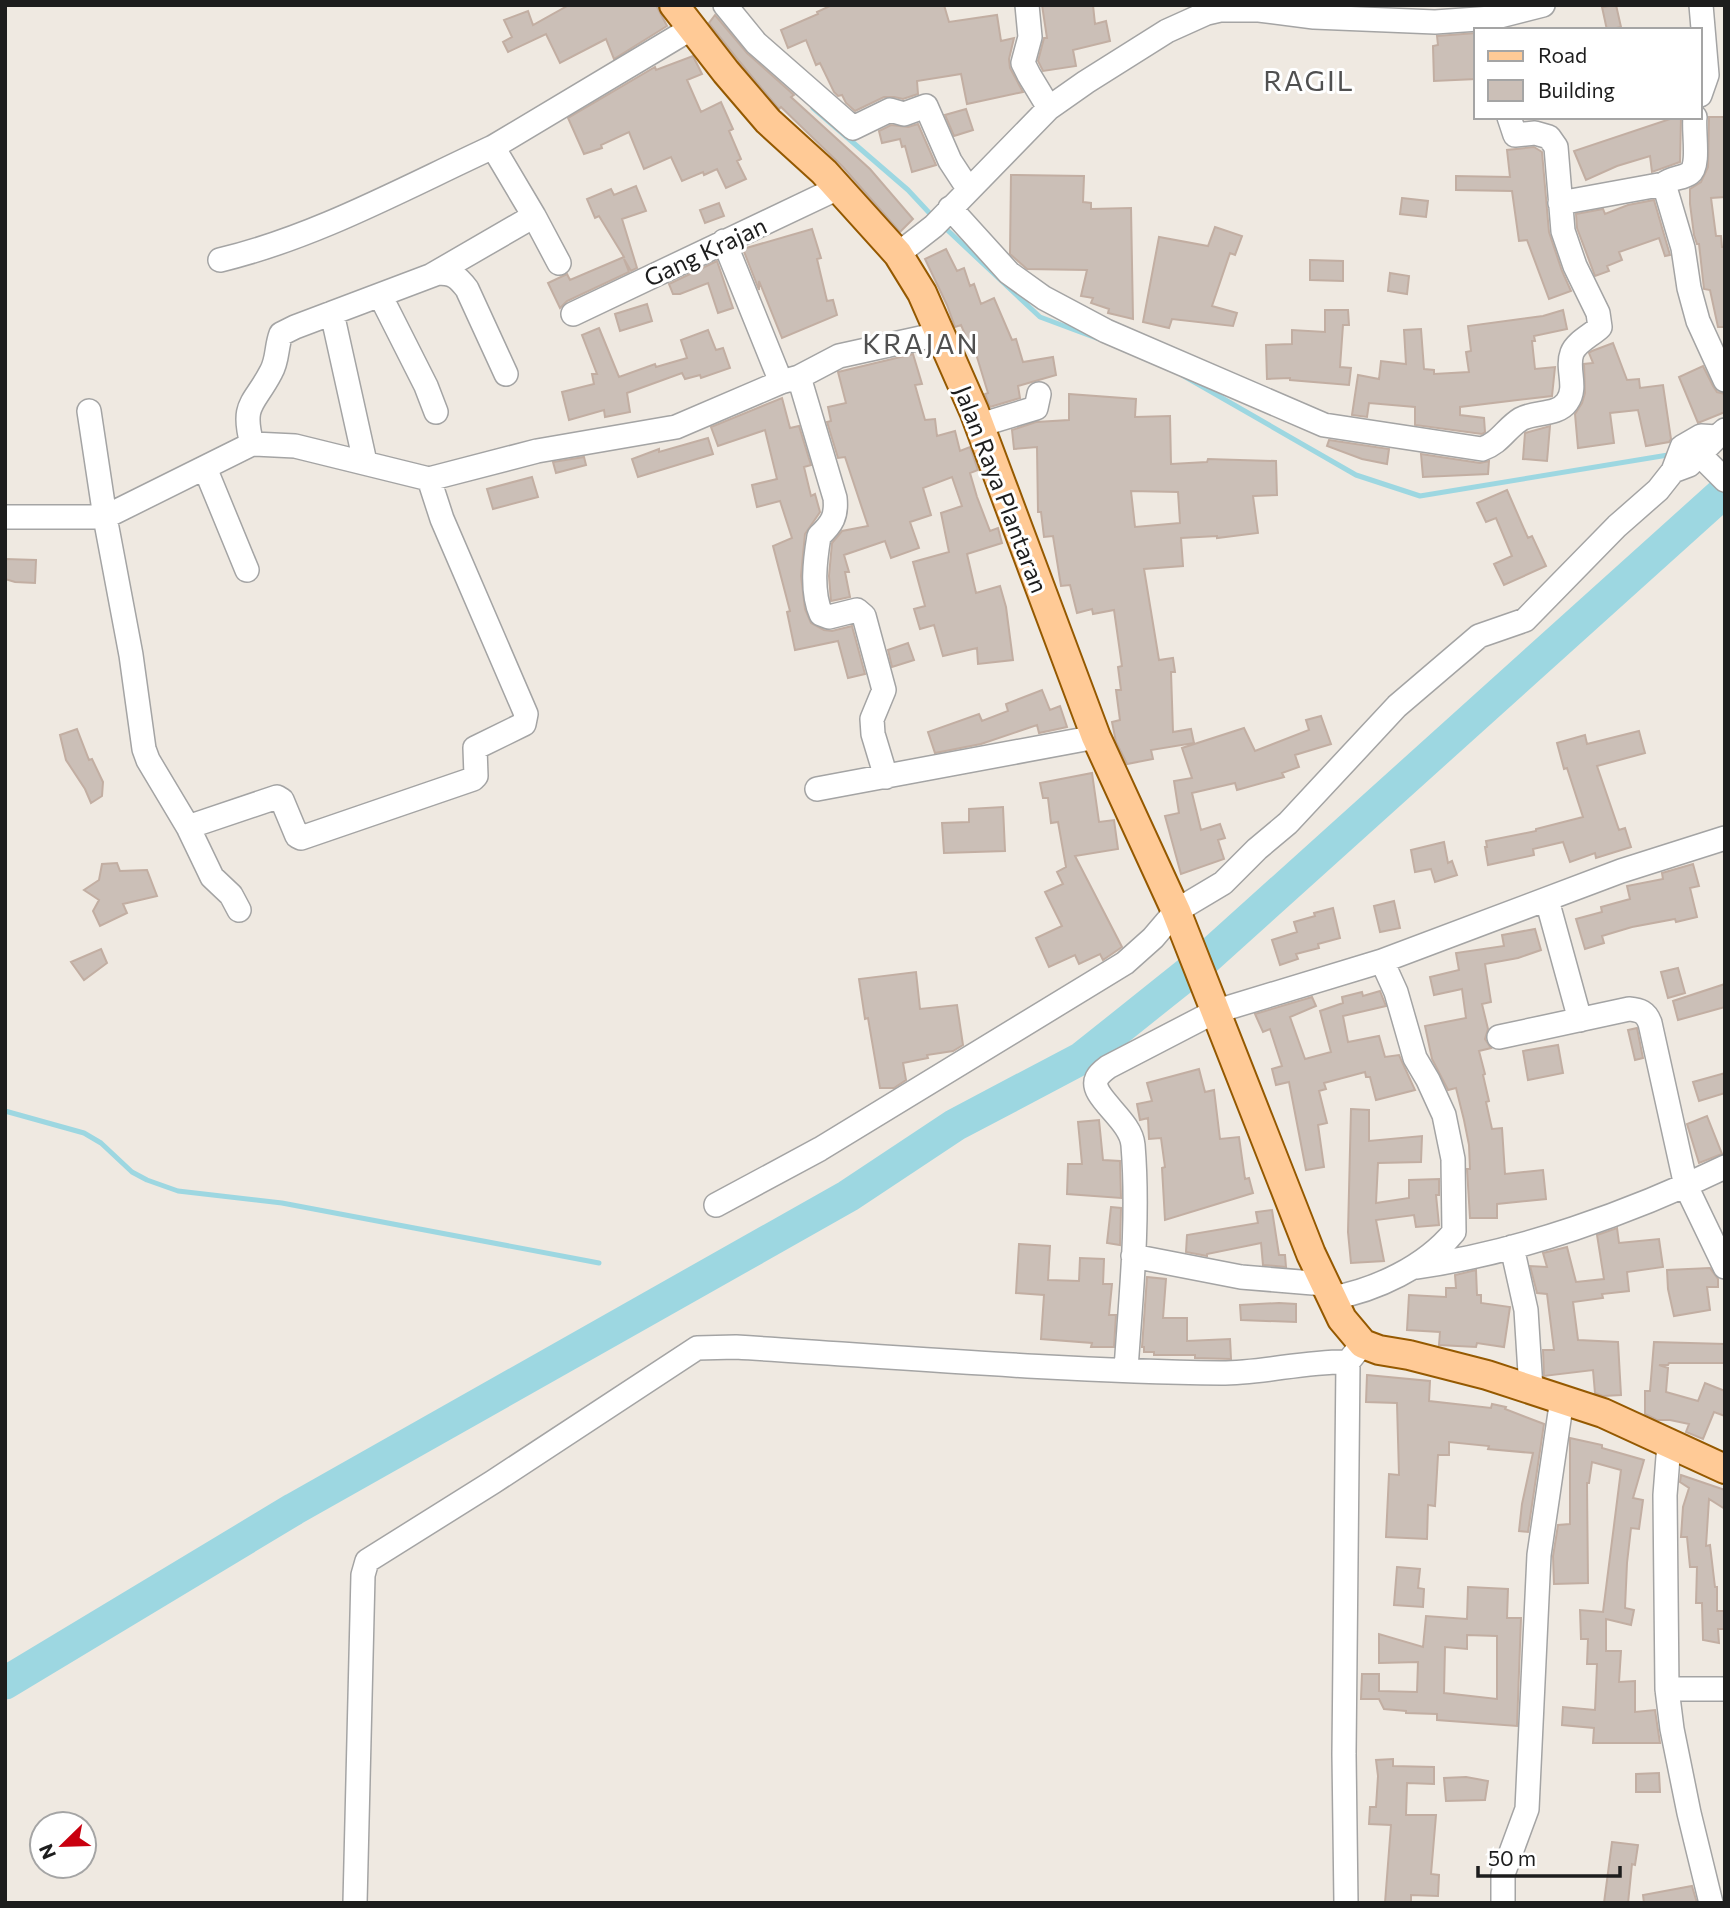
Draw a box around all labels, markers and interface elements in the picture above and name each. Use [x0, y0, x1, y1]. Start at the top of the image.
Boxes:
legend [1474, 28, 1702, 119]
text: Road [1538, 42, 1587, 67]
district label: RAGIL [1263, 63, 1355, 97]
text: Building [1538, 77, 1615, 102]
street label: Gang Krajan [639, 210, 771, 292]
district label: KRAJAN [862, 326, 980, 360]
street label: Jalan Raya Plantaran [949, 381, 1055, 597]
north arrow [28, 1810, 98, 1880]
scale bar [1478, 1834, 1620, 1878]
text: N [34, 1841, 60, 1863]
text: 50 m [1488, 1845, 1536, 1870]

